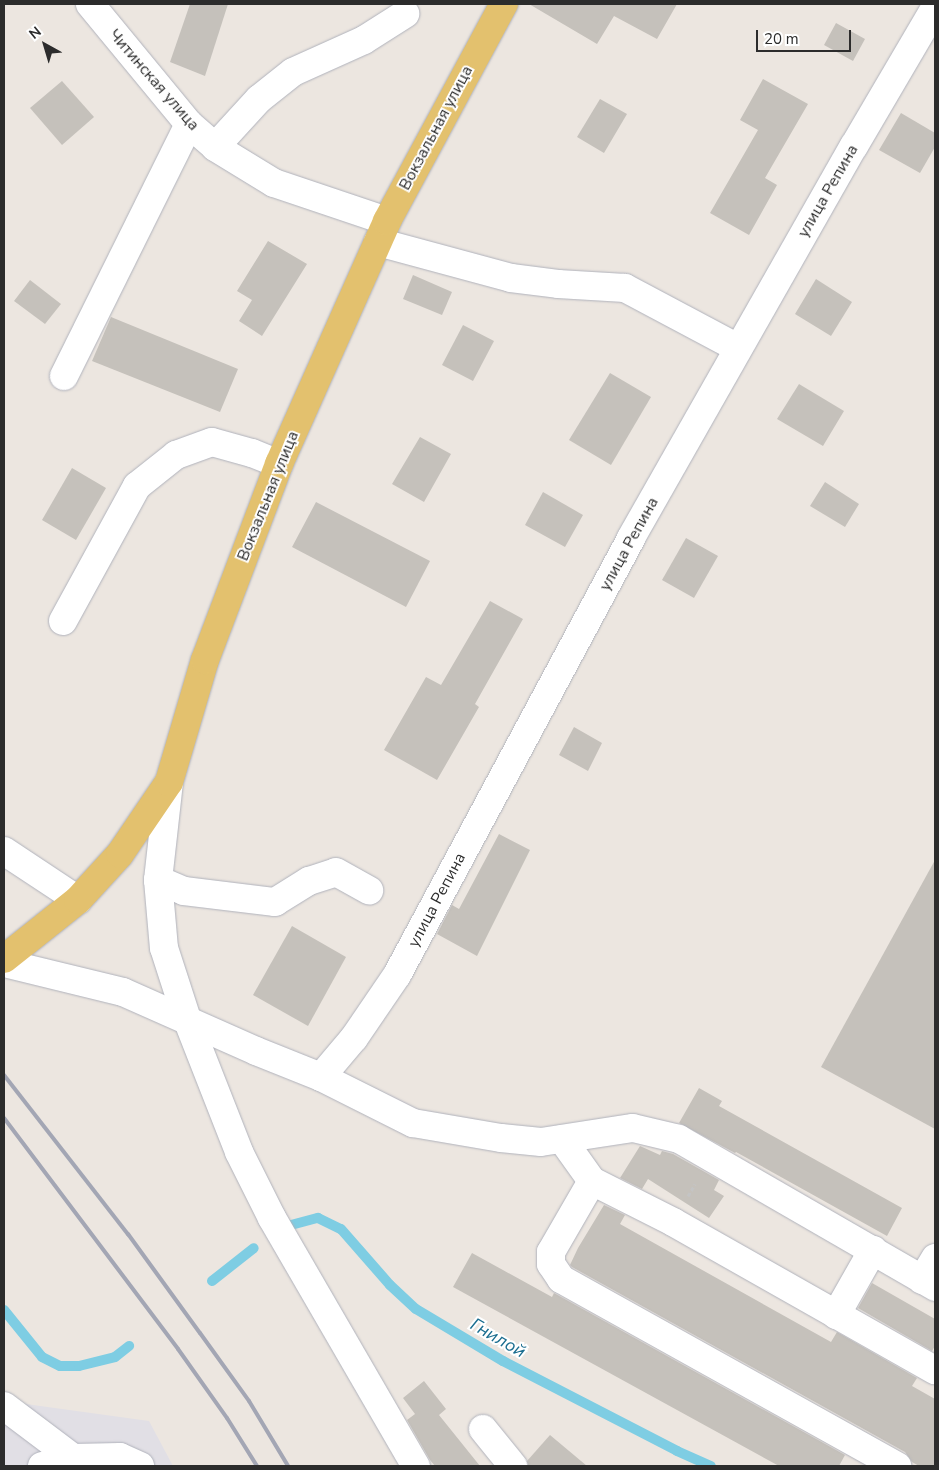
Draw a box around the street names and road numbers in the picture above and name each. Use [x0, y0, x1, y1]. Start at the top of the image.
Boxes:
street label: Читинская улица [105, 25, 203, 135]
street label: Вокзальная улица [395, 63, 477, 193]
street label: улица Репина [794, 141, 862, 241]
street label: Вокзальная улица [233, 428, 303, 564]
street label: улица Репина [595, 494, 663, 594]
street label: улица Репина [404, 850, 470, 950]

